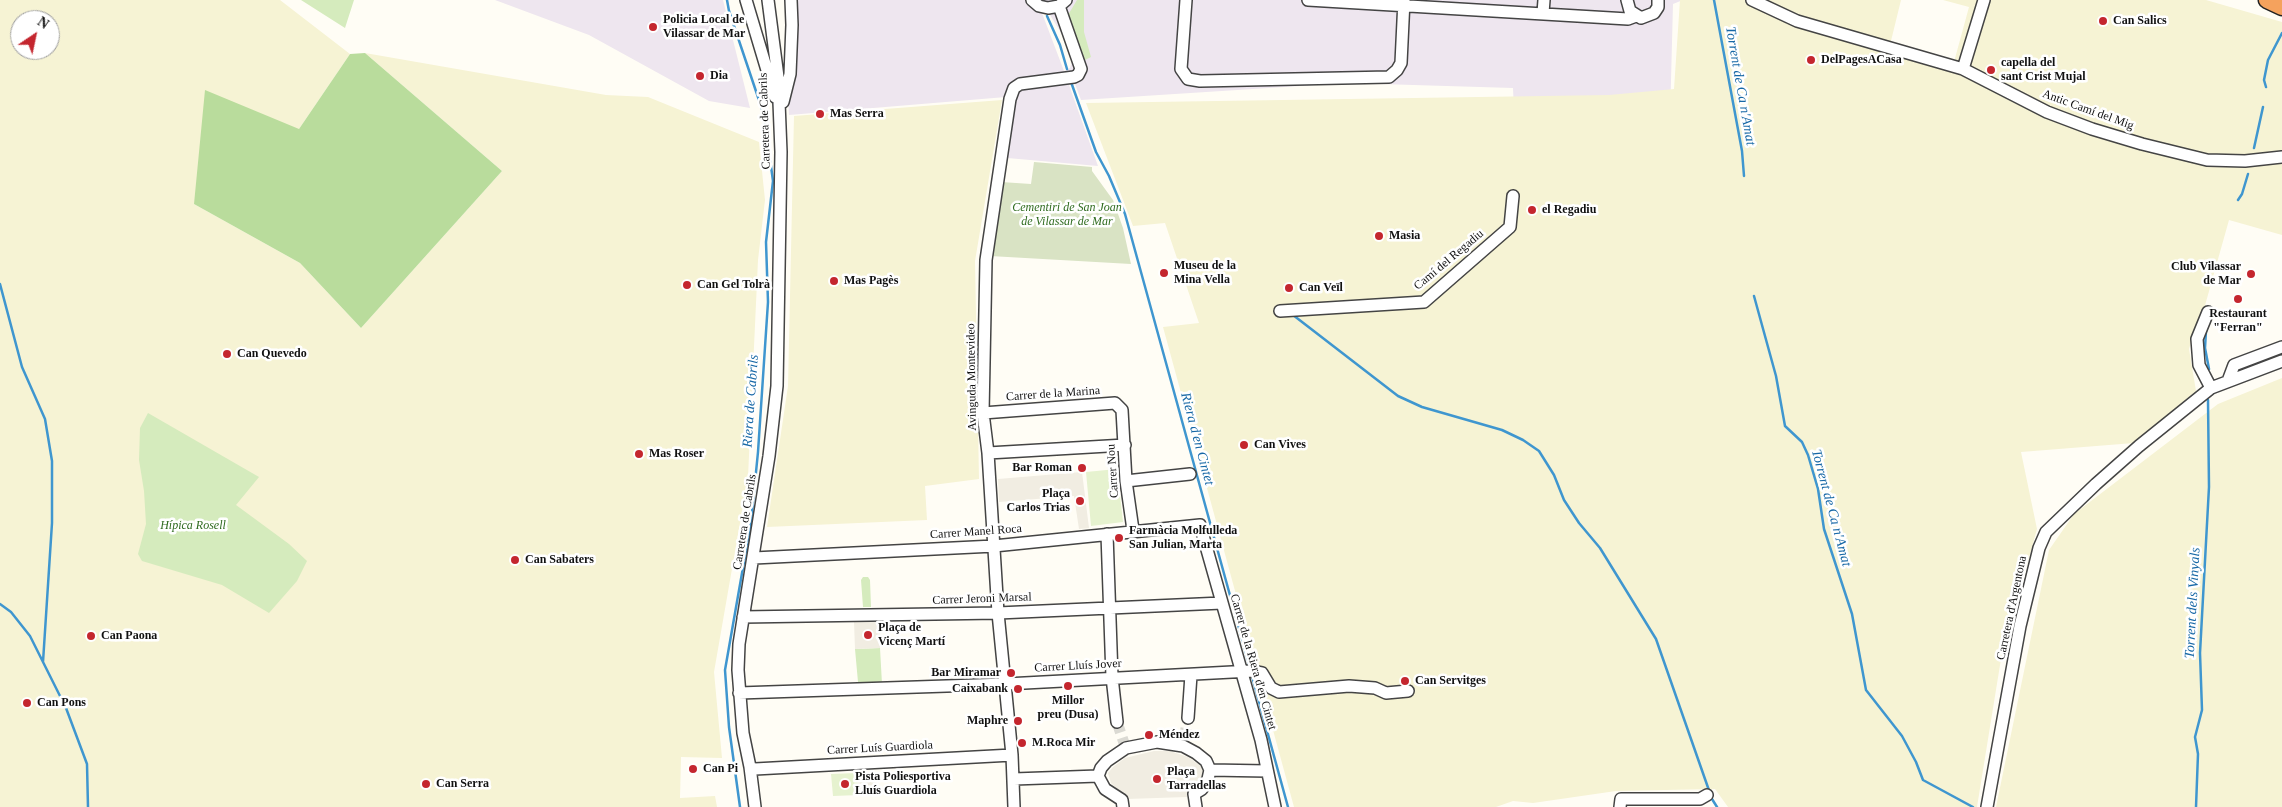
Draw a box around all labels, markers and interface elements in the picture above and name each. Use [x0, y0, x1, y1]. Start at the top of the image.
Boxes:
north arrow [10, 10, 60, 60]
place label: Policia Local de Vilassar de Mar [663, 13, 745, 41]
text: N [35, 14, 51, 32]
place label: Can Salics [2113, 14, 2167, 28]
marker: Can Salics [2097, 15, 2109, 27]
marker: Policia Local de Vilassar de Mar [647, 21, 659, 33]
water label: Torrent de Ca n'Amat [1721, 25, 1759, 147]
place label: DelPagesACasa [1821, 53, 1902, 67]
marker: DelPagesACasa [1805, 54, 1817, 66]
place label: capella del sant Crist Mujal [2001, 56, 2086, 84]
marker: capella del sant Crist Mujal [1985, 64, 1997, 76]
place label: Dia [710, 69, 728, 83]
marker: Dia [694, 70, 706, 82]
street label: Carretera de Cabrils [756, 72, 774, 170]
street label: Antic Camí del Mig [2040, 87, 2136, 133]
place label: Mas Serra [830, 107, 884, 121]
marker: Mas Serra [814, 108, 826, 120]
park label: Cementiri de San Joan de Vilassar de Mar [1012, 201, 1122, 229]
place label: el Regadiu [1542, 203, 1596, 217]
marker: el Regadiu [1526, 204, 1538, 216]
street label: Camí del Regadiu [1411, 227, 1487, 293]
place label: Masia [1389, 229, 1420, 243]
marker: Masia [1373, 230, 1385, 242]
place label: Museu de la Mina Vella [1174, 259, 1236, 287]
place label: Club Vilassar de Mar [2171, 260, 2241, 288]
marker: Museu de la Mina Vella [1158, 267, 1170, 279]
marker: Club Vilassar de Mar [2245, 268, 2257, 280]
place label: Mas Pagès [844, 274, 898, 288]
marker: Mas Pagès [828, 275, 840, 287]
place label: Can Gel Tolrà [697, 278, 770, 292]
marker: Can Gel Tolrà [681, 279, 693, 291]
place label: Can Veïl [1299, 281, 1343, 295]
marker: Can Veïl [1283, 282, 1295, 294]
marker: Restaurant "Ferran" [2232, 293, 2244, 305]
place label: Restaurant "Ferran" [2209, 307, 2267, 335]
street label: Avinguda Montevideo [964, 323, 980, 431]
place label: Can Quevedo [237, 347, 307, 361]
marker: Can Quevedo [221, 348, 233, 360]
water label: Riera de Cabrils [739, 354, 763, 448]
street label: Carrer de la Marina [1005, 384, 1101, 404]
water label: Riera d'en Cintet [1177, 391, 1217, 487]
place label: Can Vives [1254, 438, 1306, 452]
marker: Can Vives [1238, 439, 1250, 451]
street label: Carrer Nou [1104, 443, 1122, 499]
place label: Mas Roser [649, 447, 704, 461]
marker: Mas Roser [633, 448, 645, 460]
water label: Torrent de Ca n'Amat [1807, 448, 1855, 568]
place label: Bar Roman [1012, 461, 1072, 475]
marker: Bar Roman [1076, 462, 1088, 474]
street label: Carretera de Cabrils [730, 473, 760, 571]
place label: Plaça Carlos Trias [1007, 487, 1070, 515]
marker: Plaça Carlos Trias [1074, 495, 1086, 507]
park label: Hípica Rosell [160, 519, 226, 533]
street label: Carrer Manel Roca [930, 522, 1022, 542]
place label: Farmàcia Molfulleda San Julian, Marta [1129, 524, 1237, 552]
marker: Farmàcia Molfulleda San Julian, Marta [1113, 532, 1125, 544]
water label: Torrent dels Vinyals [2182, 547, 2204, 659]
place label: Can Sabaters [525, 553, 594, 567]
marker: Can Sabaters [509, 554, 521, 566]
street label: Carretera d'Argentona [1994, 555, 2030, 661]
street label: Carrer Jeroni Marsal [932, 590, 1032, 608]
street label: Carrer de la Riera d'en Cintet [1227, 593, 1279, 731]
place label: Plaça de Vicenç Martí [878, 621, 945, 649]
place label: Can Paona [101, 629, 157, 643]
marker: Plaça de Vicenç Martí [862, 629, 874, 641]
marker: Can Paona [85, 630, 97, 642]
street label: Carrer Lluís Jover [1034, 657, 1122, 675]
place label: Bar Miramar [931, 666, 1001, 680]
marker: Bar Miramar [1005, 667, 1017, 679]
place label: Can Servitges [1415, 674, 1486, 688]
marker: Can Servitges [1399, 675, 1411, 687]
marker: Millor preu (Dusa) [1062, 680, 1074, 692]
place label: Caixabank [952, 682, 1008, 696]
marker: Caixabank [1012, 683, 1024, 695]
place label: Millor preu (Dusa) [1038, 694, 1098, 722]
place label: Can Pons [37, 696, 86, 710]
marker: Can Pons [21, 697, 33, 709]
place label: Maphre [967, 714, 1008, 728]
marker: Maphre [1012, 715, 1024, 727]
place label: Méndez [1159, 728, 1200, 742]
marker: Méndez [1143, 729, 1155, 741]
place label: M.Roca Mir [1032, 736, 1095, 750]
marker: M.Roca Mir [1016, 737, 1028, 749]
street label: Carrer Luís Guardiola [827, 738, 933, 758]
place label: Can Pi [703, 762, 738, 776]
marker: Can Pi [687, 763, 699, 775]
place label: Plaça Tarradellas [1167, 765, 1226, 793]
place label: Pista Poliesportiva Lluís Guardiola [855, 770, 951, 798]
marker: Plaça Tarradellas [1151, 773, 1163, 785]
place label: Can Serra [436, 777, 489, 791]
marker: Can Serra [420, 778, 432, 790]
marker: Pista Poliesportiva Lluís Guardiola [839, 778, 851, 790]

